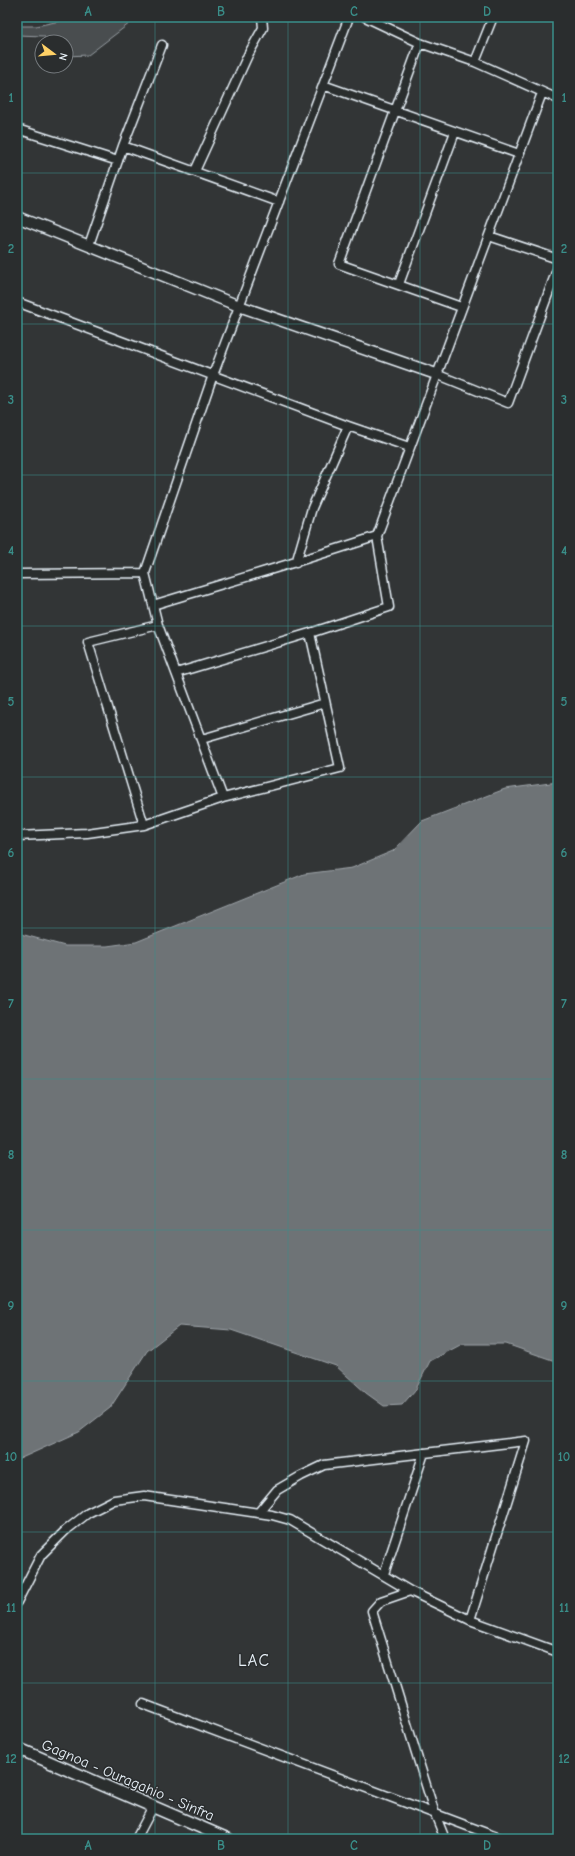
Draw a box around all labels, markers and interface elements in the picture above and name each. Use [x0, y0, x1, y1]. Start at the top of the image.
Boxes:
text: A [84, 4, 92, 19]
text: B [217, 4, 225, 19]
text: C [350, 4, 358, 19]
text: D [483, 4, 491, 19]
north arrow [34, 34, 74, 74]
text: N [56, 51, 70, 62]
text: 1 [8, 90, 14, 105]
text: 1 [561, 90, 567, 105]
text: 2 [8, 241, 14, 256]
text: 2 [561, 241, 567, 256]
text: 3 [8, 392, 14, 407]
text: 3 [561, 392, 567, 407]
text: 4 [8, 543, 14, 558]
text: 4 [561, 543, 567, 558]
text: 5 [8, 694, 15, 709]
text: 5 [561, 694, 568, 709]
text: 6 [8, 845, 15, 860]
text: 6 [561, 845, 568, 860]
text: 7 [8, 996, 14, 1011]
text: 7 [561, 996, 567, 1011]
text: 8 [8, 1147, 14, 1162]
text: 8 [561, 1147, 567, 1162]
text: 9 [8, 1298, 15, 1313]
text: 9 [561, 1298, 568, 1313]
text: 10 [5, 1449, 17, 1464]
text: 10 [558, 1449, 570, 1464]
text: 11 [6, 1600, 16, 1615]
text: 11 [559, 1600, 569, 1615]
district label: LAC [238, 1651, 270, 1670]
street label: Gagnoa - Ouragahio - Sinfra [39, 1735, 217, 1825]
text: 12 [5, 1751, 17, 1766]
text: 12 [558, 1751, 570, 1766]
text: A [84, 1838, 92, 1853]
text: B [217, 1838, 225, 1853]
text: C [350, 1838, 358, 1853]
text: D [483, 1838, 491, 1853]

